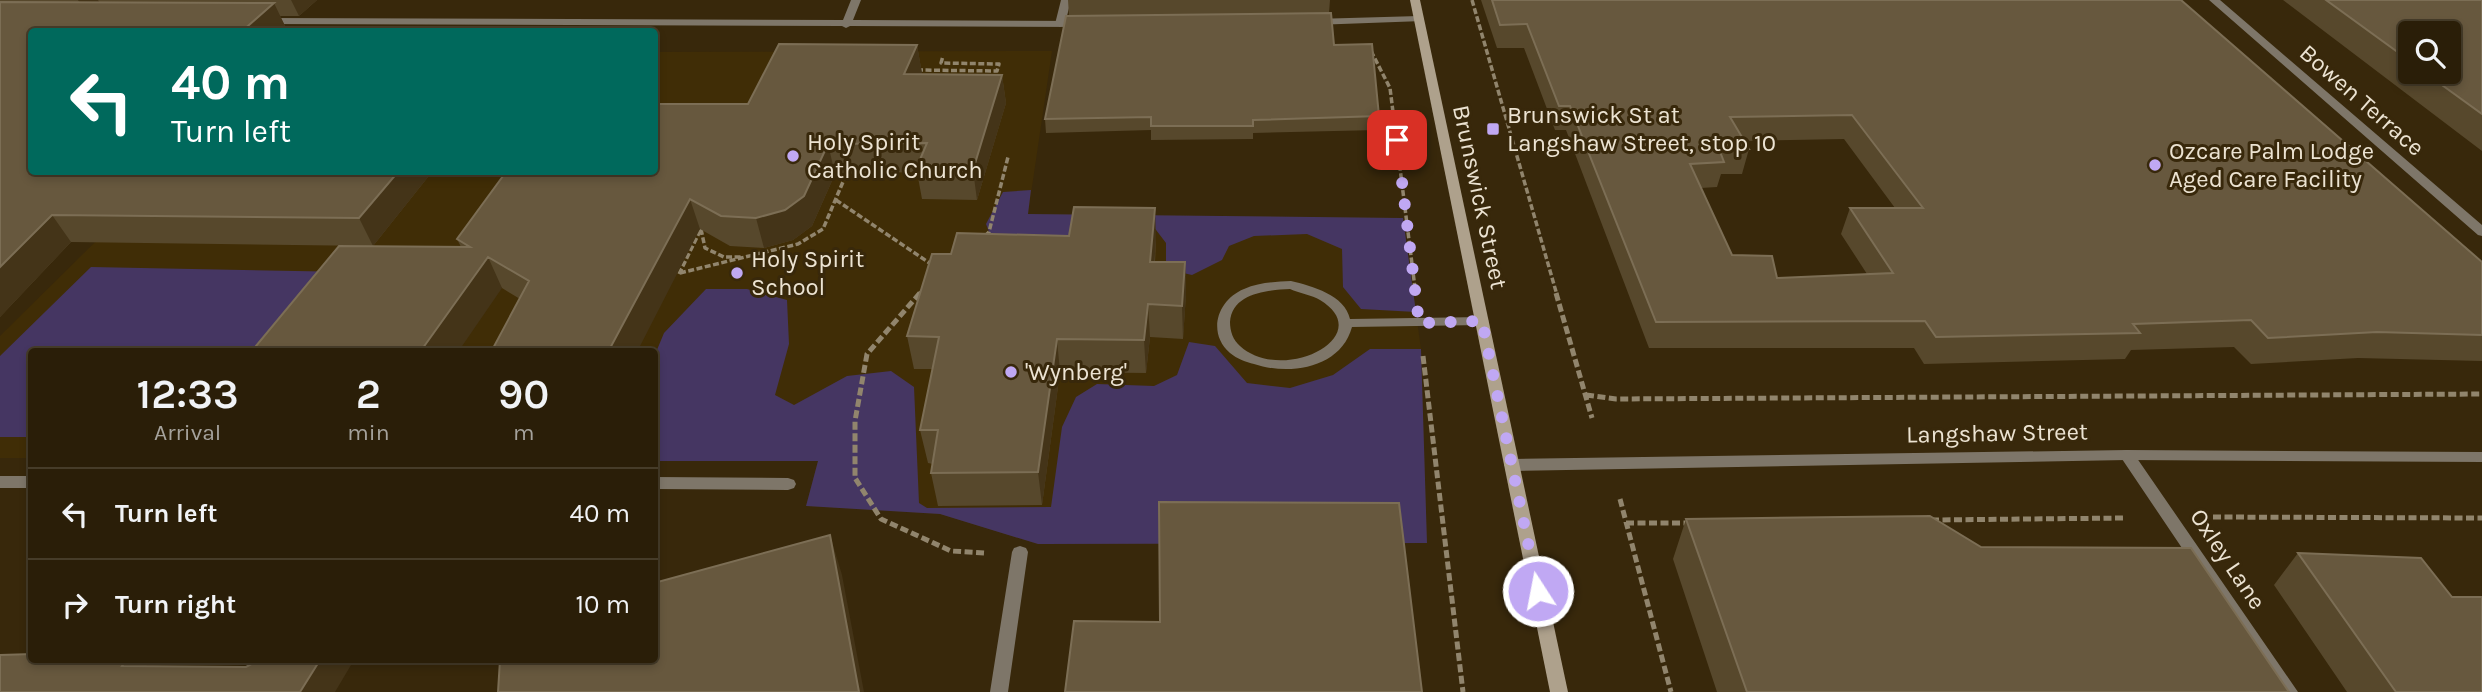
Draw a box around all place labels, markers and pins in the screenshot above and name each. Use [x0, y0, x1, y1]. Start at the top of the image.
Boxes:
place label: Brunswick St at Langshaw Street, stop 10 [1507, 101, 1776, 157]
pin [1367, 110, 1427, 170]
marker: Brunswick St at Langshaw Street, stop 10 [1485, 121, 1501, 137]
place label: Holy Spirit Catholic Church [807, 128, 983, 184]
place label: Ozcare Palm Lodge Aged Care Facility [2169, 137, 2374, 193]
marker: Holy Spirit Catholic Church [785, 148, 801, 164]
marker: Ozcare Palm Lodge Aged Care Facility [2147, 157, 2163, 173]
place label: Holy Spirit School [751, 245, 864, 301]
marker: Holy Spirit School [729, 265, 745, 281]
place label: 'Wynberg' [1025, 358, 1127, 386]
marker: 'Wynberg' [1003, 364, 1019, 380]

